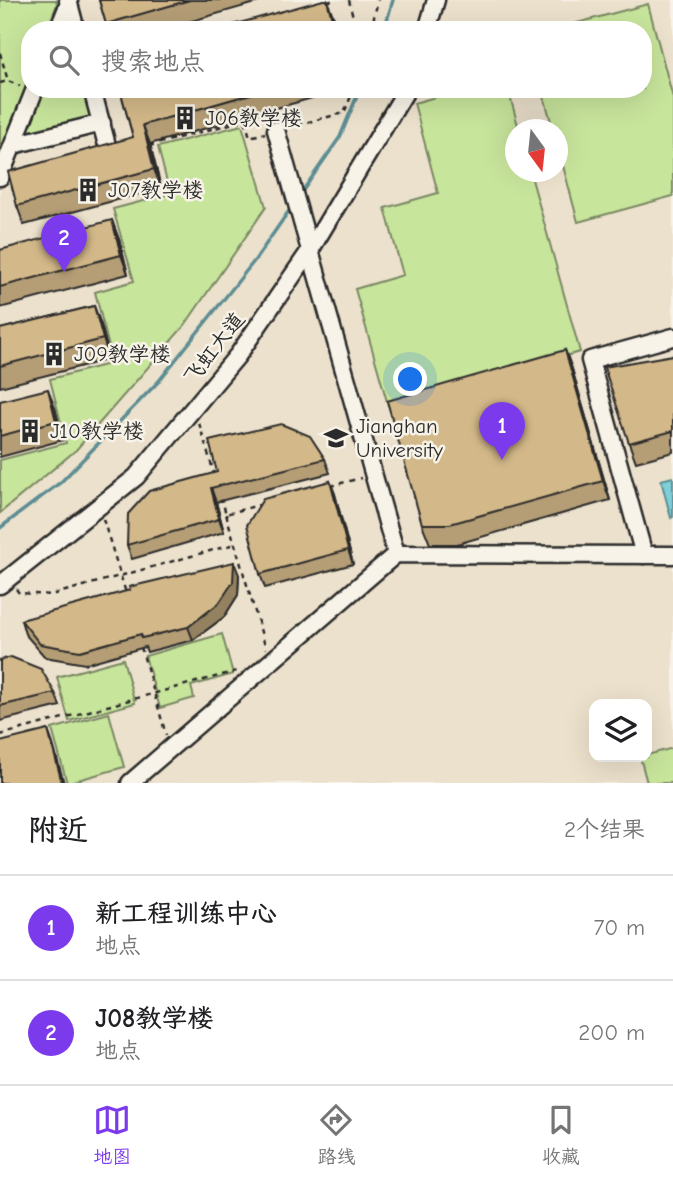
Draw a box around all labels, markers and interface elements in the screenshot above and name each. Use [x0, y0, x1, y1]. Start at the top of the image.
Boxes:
search box [21, 21, 652, 98]
icon: search [45, 41, 83, 79]
text: 搜索地点 [101, 47, 205, 77]
building icon: J06教学楼 [171, 104, 199, 132]
place label: J06教学楼 [205, 106, 302, 130]
north arrow [505, 119, 568, 182]
building icon: J07教学楼 [74, 176, 102, 204]
place label: J07教学楼 [108, 178, 203, 202]
pin: 2 [41, 214, 87, 272]
street label: 飞虹大道 [179, 308, 249, 388]
building icon: J09教学楼 [40, 340, 68, 368]
place label: J09教学楼 [74, 342, 171, 366]
your location [393, 362, 427, 396]
pin: 1 [479, 402, 525, 460]
place label: Jianghan University [356, 414, 444, 462]
building icon: J10教学楼 [16, 417, 44, 445]
place label: J10教学楼 [50, 419, 144, 443]
school or university icon: Jianghan University [322, 424, 350, 452]
map controls [589, 699, 652, 762]
button: layers [589, 699, 652, 762]
text: 附近 [28, 813, 88, 848]
text: 2个结果 [564, 816, 645, 843]
text: 新工程训练中心 [95, 899, 277, 929]
text: 1 [46, 914, 56, 941]
text: 70 m [593, 914, 645, 941]
text: 地点 [95, 932, 141, 959]
text: J08教学楼 [95, 1004, 213, 1034]
text: 2 [45, 1019, 57, 1046]
text: 200 m [578, 1019, 645, 1046]
text: 地点 [95, 1037, 141, 1064]
tab: 地图 [93, 1101, 131, 1168]
tab: 路线 [317, 1101, 356, 1168]
tab: 收藏 [542, 1101, 580, 1168]

